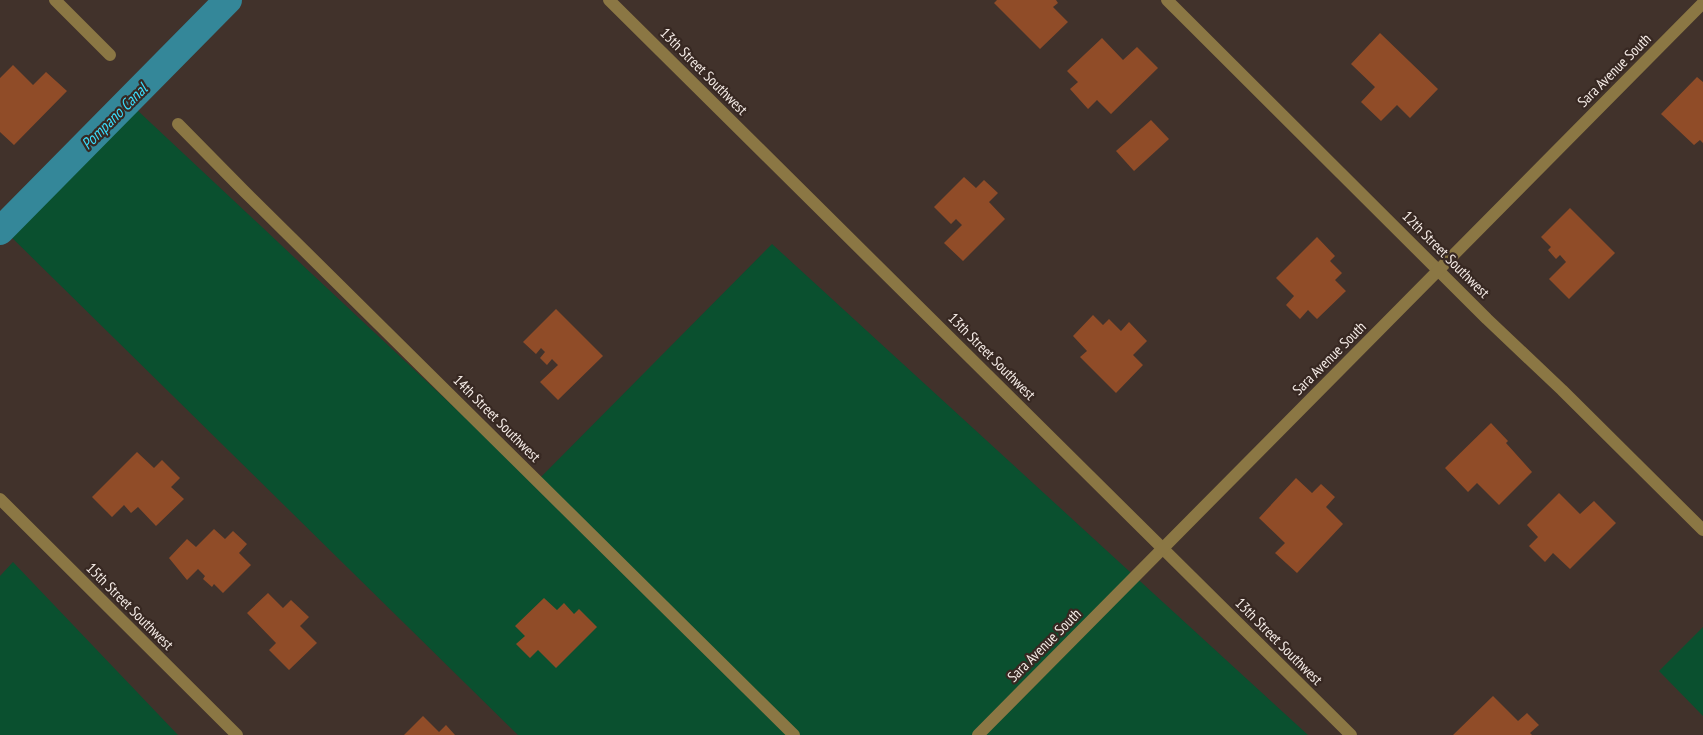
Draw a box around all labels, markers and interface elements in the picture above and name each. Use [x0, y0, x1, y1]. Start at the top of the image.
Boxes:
street label: 13th Street Southwest [656, 23, 752, 119]
street label: Sara Avenue South [1573, 29, 1655, 111]
water label: Pompano Canal [77, 78, 152, 153]
street label: 12th Street Southwest [1398, 206, 1494, 302]
street label: 13th Street Southwest [944, 308, 1040, 404]
street label: Sara Avenue South [1288, 317, 1370, 399]
street label: 14th Street Southwest [449, 370, 545, 466]
street label: 15th Street Southwest [82, 558, 178, 654]
street label: 13th Street Southwest [1231, 593, 1327, 689]
street label: Sara Avenue South [1003, 604, 1085, 686]

